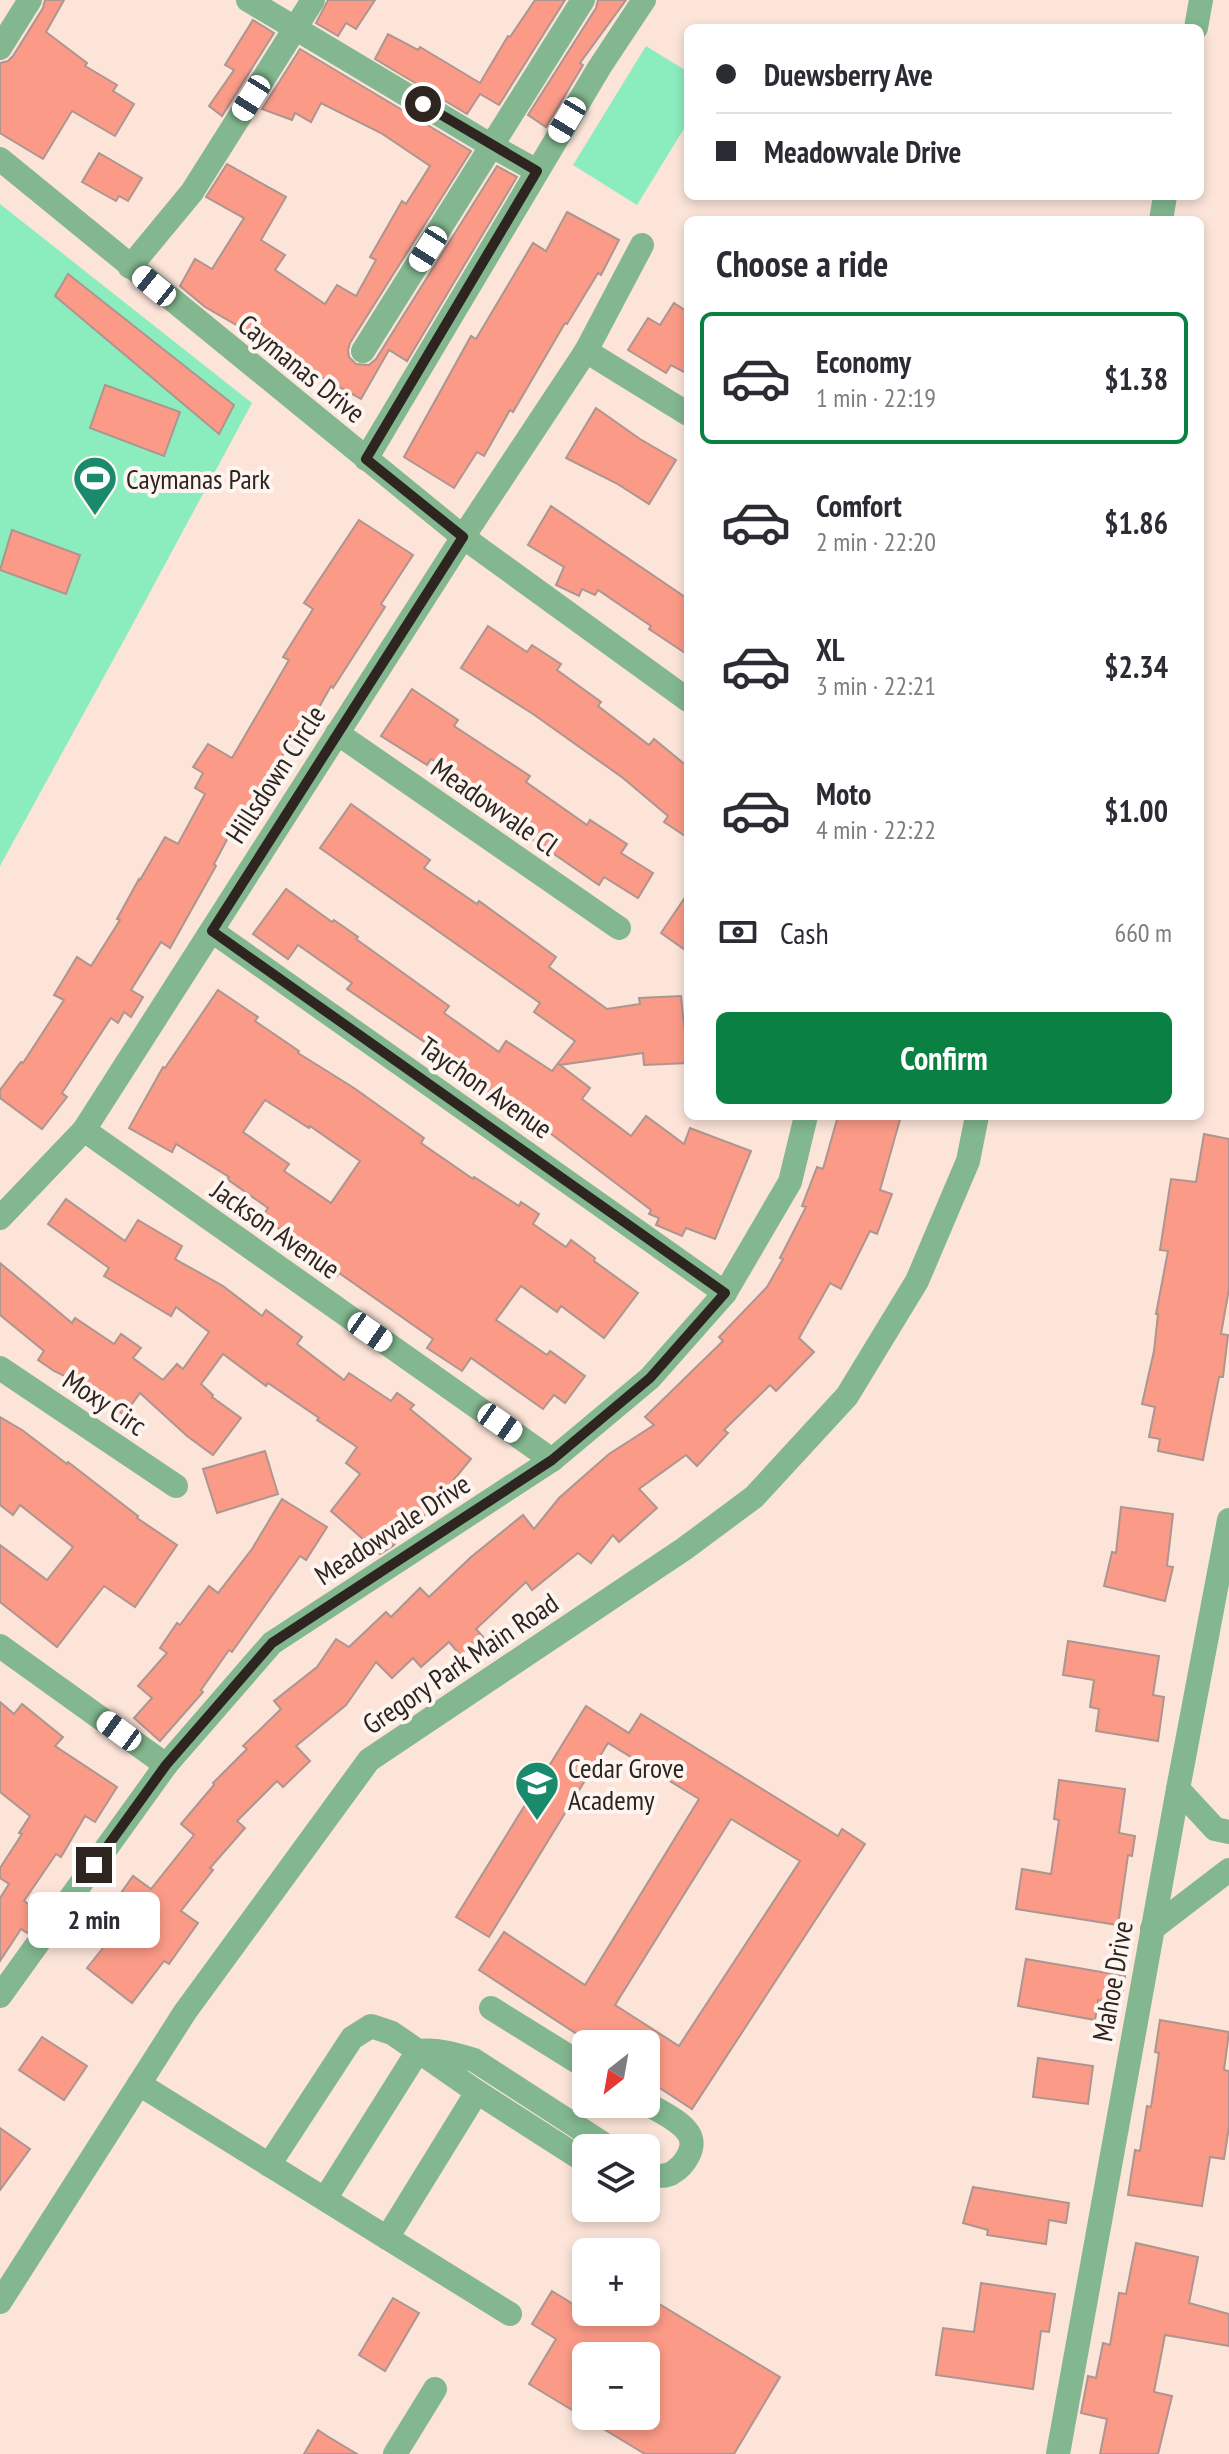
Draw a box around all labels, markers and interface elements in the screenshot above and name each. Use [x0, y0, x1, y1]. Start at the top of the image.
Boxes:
text: Duewsberry Ave [764, 55, 933, 94]
car [228, 71, 274, 125]
route start [405, 86, 441, 122]
car [544, 93, 590, 147]
text: Meadowvale Drive [764, 132, 961, 171]
car [405, 222, 451, 276]
text: Choose a ride [716, 240, 888, 287]
car [128, 262, 180, 310]
street label: Caymanas Drive [231, 305, 373, 431]
icon: car [720, 342, 792, 414]
text: Economy [816, 342, 911, 381]
text: $1.38 [1104, 359, 1168, 398]
text: 1 min · 22:19 [816, 381, 936, 414]
sports icon: Caymanas Park [71, 454, 119, 517]
place label: Caymanas Park [126, 460, 270, 497]
icon: car [720, 486, 792, 558]
text: Comfort [816, 486, 902, 525]
text: $1.86 [1104, 503, 1168, 542]
text: 2 min · 22:20 [816, 525, 936, 558]
icon: car [720, 630, 792, 702]
text: XL [816, 630, 845, 669]
text: $2.34 [1104, 647, 1168, 686]
text: 3 min · 22:21 [816, 669, 936, 702]
street label: Hillsdown Circle [217, 698, 333, 850]
street label: Meadowvale Cl [424, 749, 566, 864]
icon: car [720, 774, 792, 846]
text: Moto [816, 774, 871, 813]
text: $1.00 [1104, 791, 1168, 830]
text: 4 min · 22:22 [816, 813, 936, 846]
icon: cash [716, 910, 760, 954]
text: Cash [780, 913, 829, 952]
text: 660 m [1114, 916, 1172, 949]
button: Confirm [716, 1012, 1172, 1104]
street label: Taychon Avenue [412, 1028, 560, 1146]
street label: Jackson Avenue [204, 1171, 347, 1287]
car [343, 1308, 397, 1356]
street label: Moxy Circ [56, 1361, 154, 1443]
car [473, 1399, 527, 1447]
street label: Meadowvale Drive [307, 1465, 477, 1593]
street label: Gregory Park Main Road [355, 1584, 565, 1742]
car [93, 1707, 145, 1755]
place label: Cedar Grove Academy [568, 1749, 684, 1818]
school or university icon: Cedar Grove Academy [513, 1759, 561, 1822]
route end [76, 1847, 112, 1883]
callout: 2 min [28, 1893, 160, 1949]
text: 2 min [68, 1903, 120, 1936]
street label: Mahoe Drive [1083, 1918, 1141, 2044]
north arrow [572, 2030, 660, 2118]
map controls [572, 2030, 660, 2430]
button: layers [572, 2134, 660, 2222]
button: + [572, 2238, 660, 2326]
button: − [572, 2342, 660, 2430]

